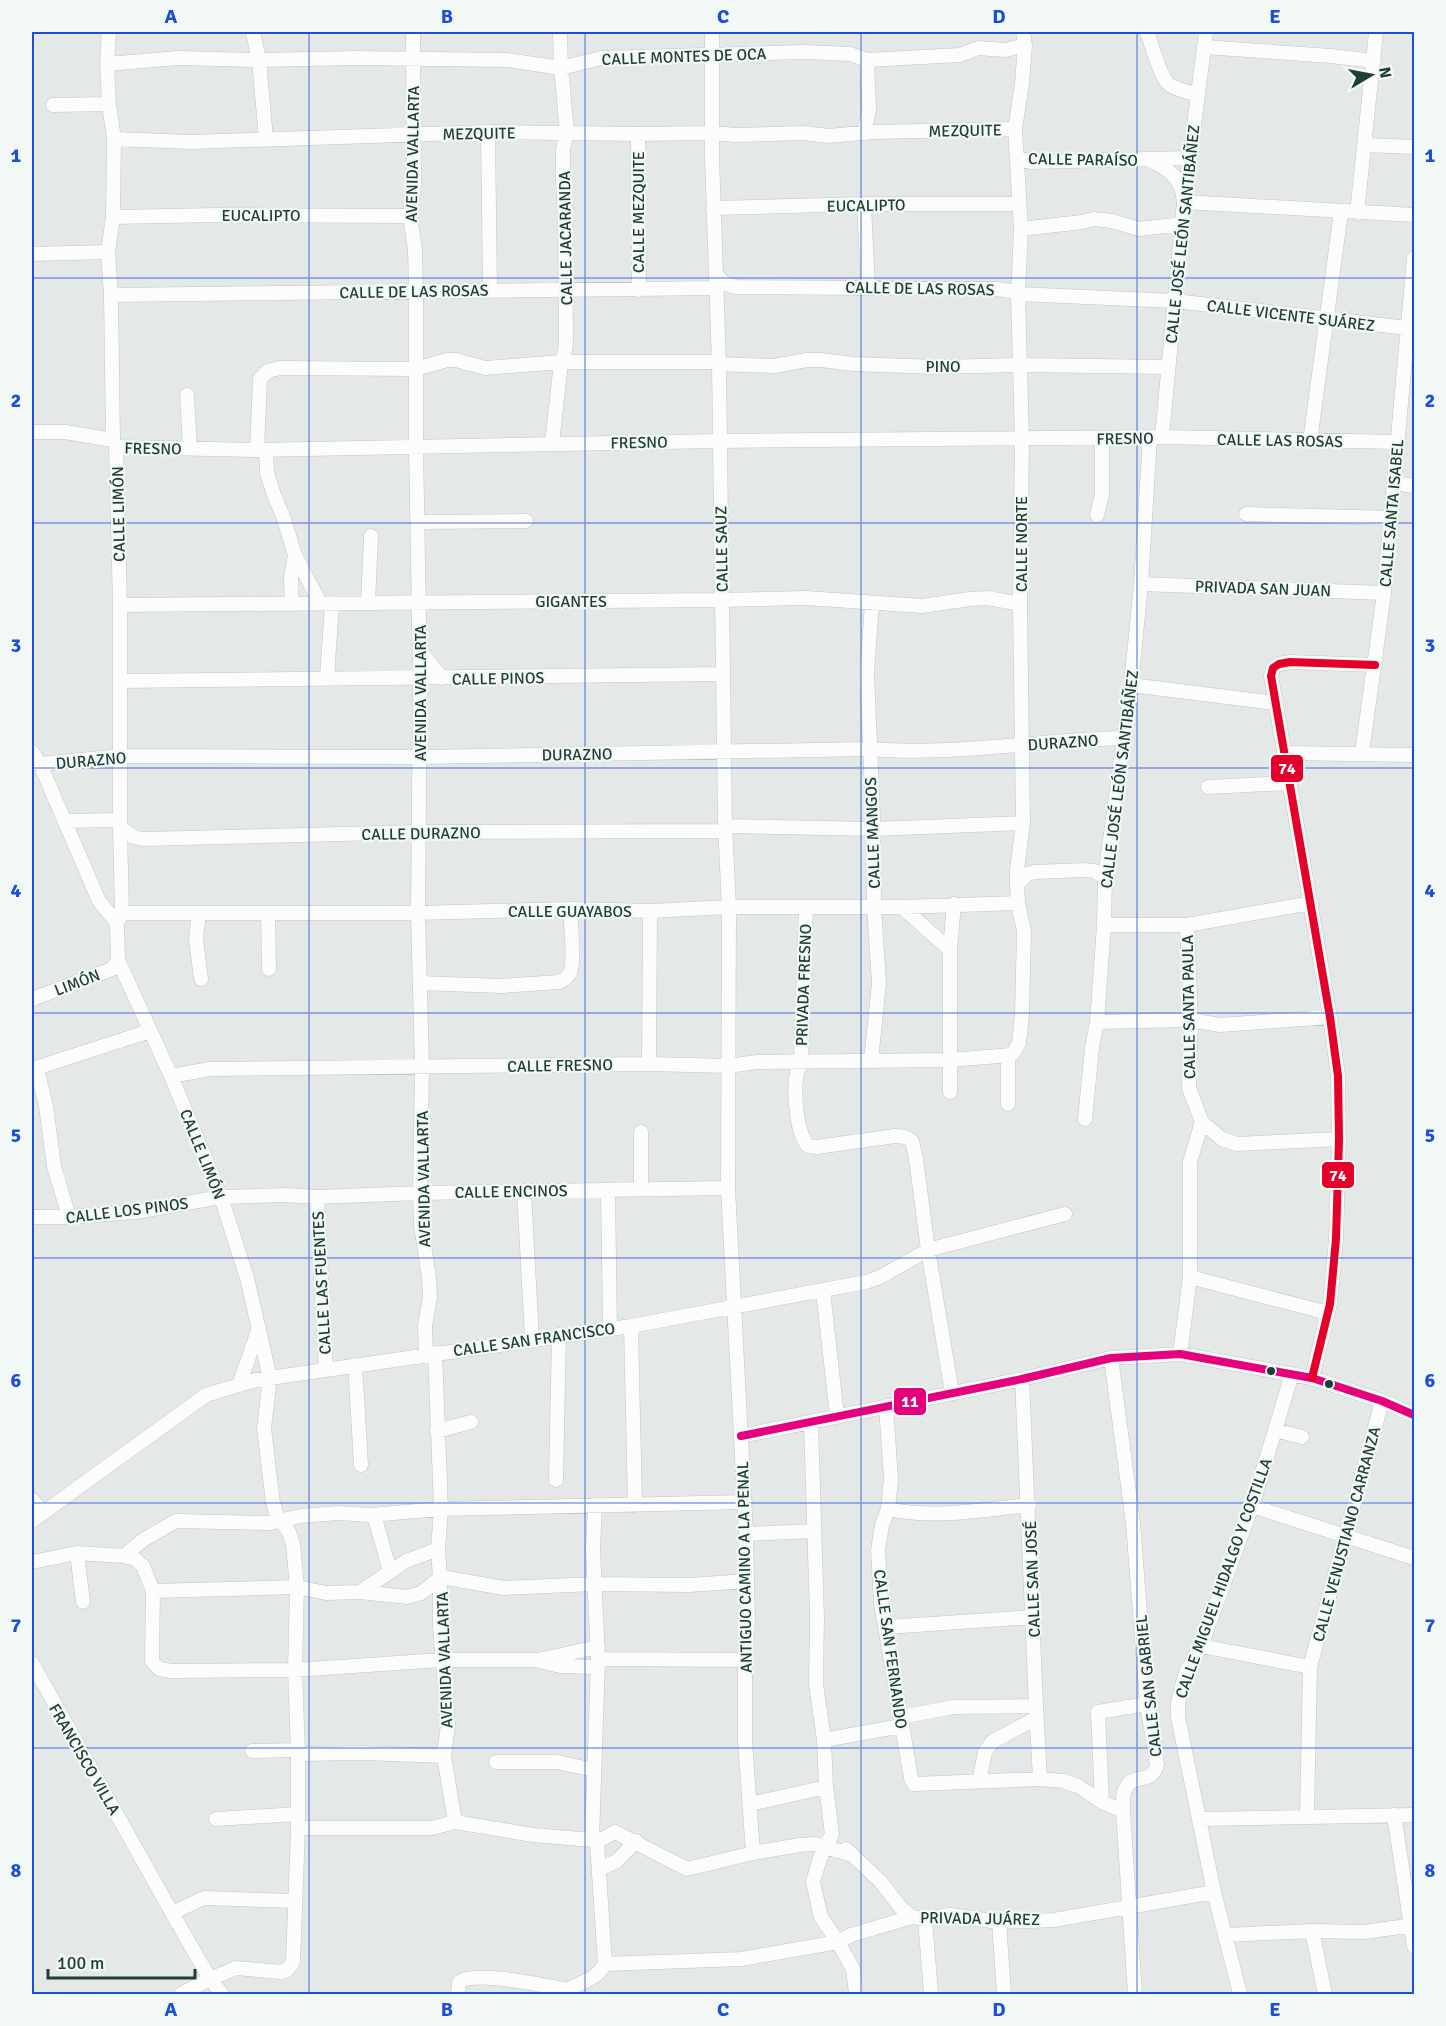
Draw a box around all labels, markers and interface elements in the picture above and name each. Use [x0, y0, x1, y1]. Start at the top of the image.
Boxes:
text: A [165, 4, 178, 29]
text: B [441, 4, 453, 29]
text: C [717, 4, 729, 29]
text: D [992, 4, 1006, 29]
text: E [1269, 4, 1281, 29]
street label: CALLE MONTES DE OCA [601, 44, 767, 70]
north arrow [1341, 45, 1401, 105]
text: N [1374, 65, 1396, 80]
street label: AVENIDA VALLARTA [402, 85, 424, 223]
street label: MEZQUITE [928, 120, 1002, 142]
street label: MEZQUITE [442, 123, 516, 145]
street label: CALLE JOSÉ LEÓN SANTIBÁÑEZ [1162, 124, 1204, 345]
text: 1 [11, 143, 22, 168]
text: 1 [1425, 143, 1436, 168]
street label: CALLE PARAÍSO [1028, 149, 1138, 171]
street label: CALLE MEZQUITE [629, 151, 649, 273]
street label: CALLE JACARANDA [555, 170, 577, 305]
street label: EUCALIPTO [826, 195, 906, 217]
street label: EUCALIPTO [222, 206, 300, 226]
street label: CALLE DE LAS ROSAS [845, 278, 995, 300]
street label: CALLE DE LAS ROSAS [339, 281, 489, 303]
street label: CALLE VICENTE SUÁREZ [1206, 296, 1376, 336]
street label: PINO [925, 357, 961, 377]
text: 2 [11, 388, 21, 413]
text: 2 [1425, 388, 1435, 413]
street label: FRESNO [1096, 429, 1154, 449]
street label: CALLE LAS ROSAS [1217, 430, 1343, 452]
street label: FRESNO [610, 433, 668, 453]
street label: CALLE SANTA ISABEL [1376, 438, 1408, 588]
street label: FRESNO [124, 439, 182, 459]
street label: CALLE LIMÓN [108, 466, 130, 562]
street label: CALLE NORTE [1012, 496, 1032, 592]
street label: CALLE SAUZ [711, 506, 733, 592]
street label: PRIVADA SAN JUAN [1195, 577, 1331, 601]
street label: GIGANTES [535, 592, 607, 612]
street label: AVENIDA VALLARTA [411, 624, 431, 761]
text: 3 [11, 633, 21, 658]
text: 3 [1425, 633, 1435, 658]
street label: CALLE PINOS [452, 668, 545, 690]
street label: CALLE JOSÉ LEÓN SANTIBÁÑEZ [1097, 669, 1143, 890]
street label: DURAZNO [1027, 731, 1099, 755]
street label: DURAZNO [541, 744, 613, 766]
street label: DURAZNO [55, 748, 127, 774]
line badge: 74 [1270, 754, 1304, 783]
text: 74 [1278, 759, 1296, 779]
street label: CALLE MANGOS [861, 777, 885, 889]
street label: CALLE DURAZNO [361, 823, 481, 845]
text: 4 [11, 878, 22, 903]
text: 4 [1425, 878, 1436, 903]
street label: CALLE GUAYABOS [508, 902, 632, 922]
street label: PRIVADA FRESNO [792, 924, 816, 1047]
street label: CALLE SANTA PAULA [1178, 934, 1200, 1079]
street label: LIMÓN [52, 965, 103, 1001]
street label: CALLE FRESNO [507, 1055, 613, 1077]
street label: CALLE LIMÓN [175, 1106, 229, 1202]
street label: AVENIDA VALLARTA [413, 1110, 435, 1247]
text: 5 [11, 1123, 21, 1148]
text: 5 [1425, 1123, 1435, 1148]
line badge: 74 [1321, 1161, 1355, 1189]
text: 74 [1329, 1166, 1347, 1186]
street label: CALLE ENCINOS [454, 1181, 568, 1203]
street label: CALLE LOS PINOS [65, 1194, 190, 1228]
street label: CALLE LAS FUENTES [308, 1211, 336, 1355]
street label: CALLE SAN FRANCISCO [452, 1319, 616, 1361]
unlabelled marker [1265, 1365, 1277, 1377]
text: 6 [11, 1368, 22, 1393]
text: 6 [1425, 1368, 1436, 1393]
unlabelled marker [1323, 1378, 1335, 1390]
line badge: 11 [893, 1387, 927, 1416]
text: 11 [901, 1392, 919, 1412]
street label: CALLE VENUSTIANO CARRANZA [1309, 1424, 1385, 1644]
street label: CALLE MIGUEL HIDALGO Y COSTILLA [1171, 1455, 1277, 1701]
street label: ANTIGUO CAMINO A LA PENAL [733, 1461, 757, 1673]
street label: CALLE SAN JOSÉ [1021, 1520, 1045, 1638]
street label: CALLE SAN FERNANDO [869, 1568, 911, 1730]
street label: AVENIDA VALLARTA [433, 1591, 457, 1729]
text: 7 [11, 1613, 22, 1638]
text: 7 [1425, 1613, 1436, 1638]
street label: CALLE SAN GABRIEL [1132, 1614, 1166, 1758]
street label: FRANCISCO VILLA [44, 1700, 124, 1819]
text: 8 [11, 1858, 22, 1883]
text: 8 [1425, 1858, 1436, 1883]
street label: PRIVADA JUÁREZ [920, 1908, 1040, 1930]
scale bar [48, 1942, 195, 1980]
text: 100 m [57, 1952, 104, 1974]
text: A [165, 1997, 178, 2022]
text: B [441, 1997, 453, 2022]
text: C [717, 1997, 729, 2022]
text: D [992, 1997, 1006, 2022]
text: E [1269, 1997, 1281, 2022]

